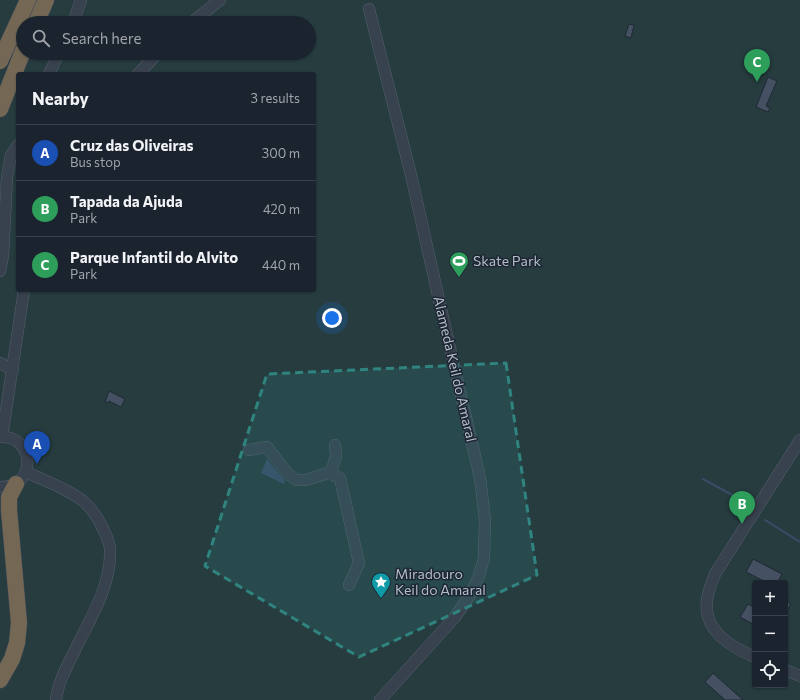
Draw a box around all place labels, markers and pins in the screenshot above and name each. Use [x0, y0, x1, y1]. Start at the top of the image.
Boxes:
pin: C [744, 49, 770, 82]
sports icon: Skate Park [448, 250, 470, 278]
place label: Skate Park [473, 252, 542, 269]
pin: A [24, 431, 50, 464]
pin: B [729, 491, 755, 524]
place label: Miradouro Keil do Amaral [395, 565, 486, 598]
place icon: Miradouro Keil do Amaral [370, 571, 392, 599]

